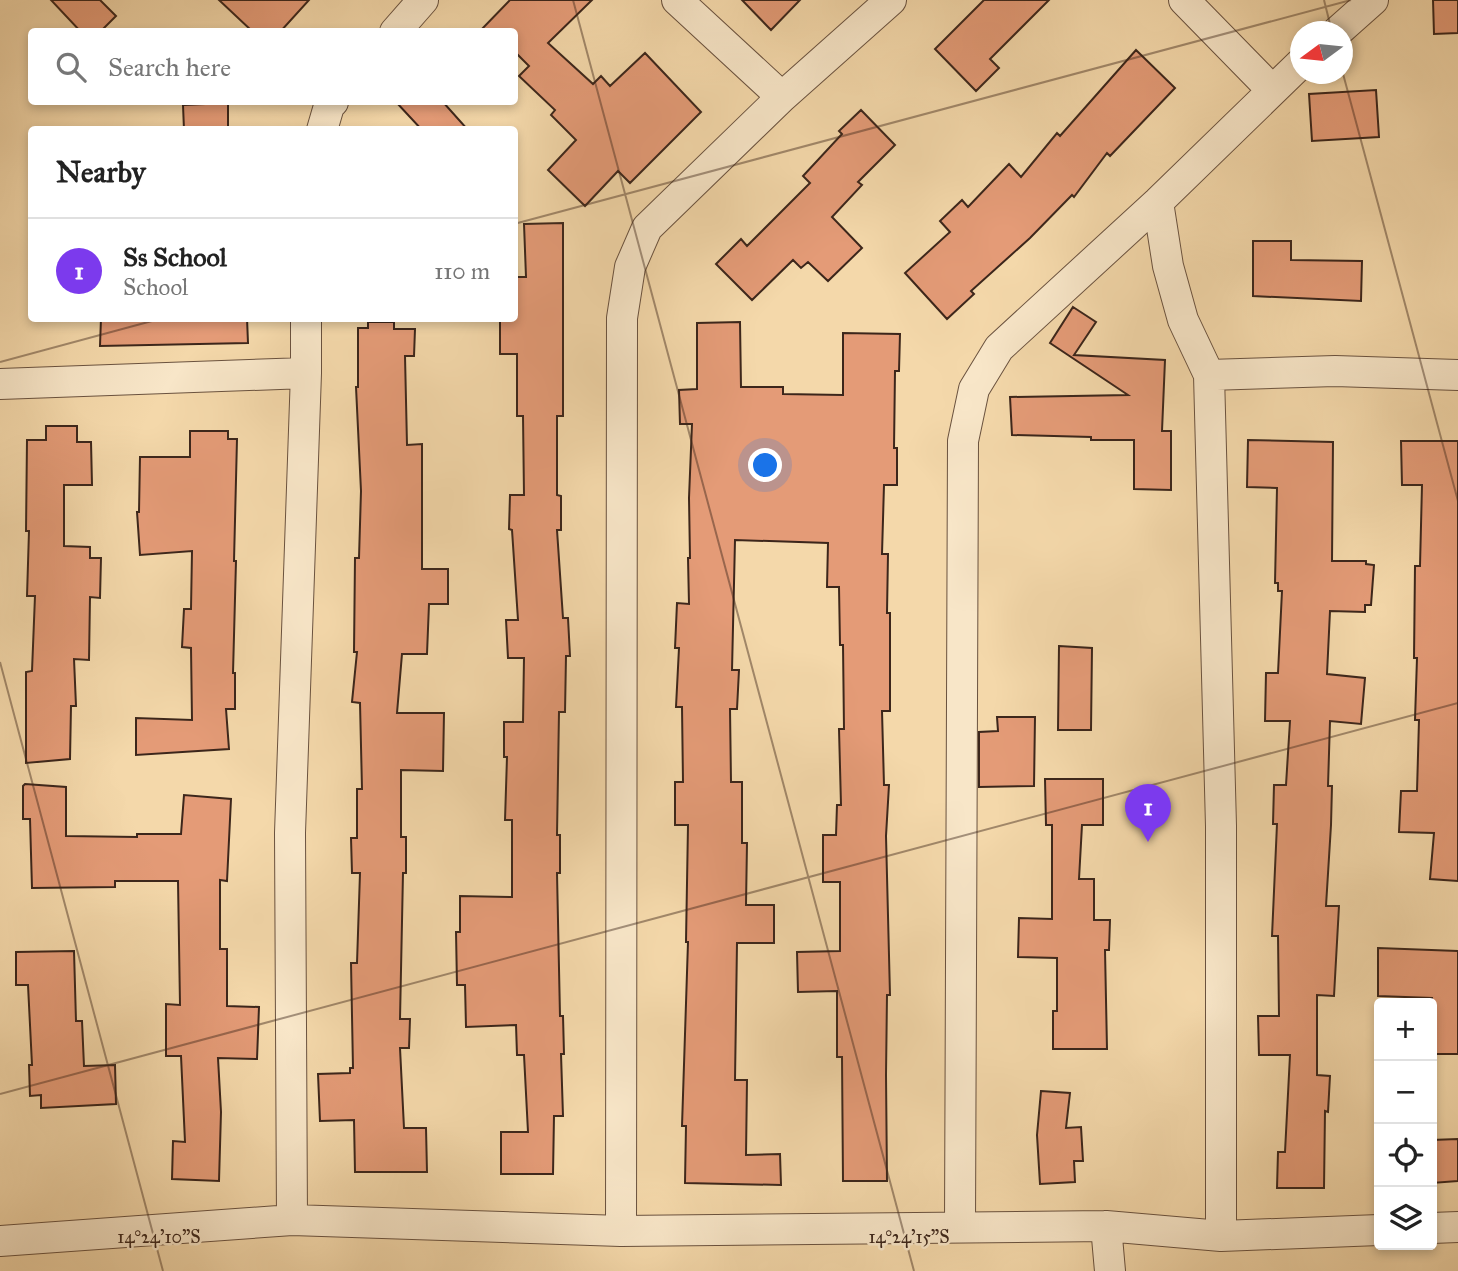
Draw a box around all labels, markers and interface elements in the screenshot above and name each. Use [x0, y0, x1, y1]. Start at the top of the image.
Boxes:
north arrow [1290, 21, 1353, 84]
search box [28, 28, 518, 105]
icon: search [52, 48, 90, 86]
text: Search here [108, 51, 231, 83]
text: Nearby [56, 154, 146, 190]
text: Ss School [123, 241, 227, 273]
text: 1 [74, 257, 84, 285]
text: 110 m [434, 257, 490, 285]
text: School [123, 273, 188, 301]
your location [748, 448, 782, 482]
pin: 1 [1125, 784, 1171, 842]
map controls [1374, 998, 1437, 1250]
button: + [1374, 998, 1437, 1061]
button: − [1374, 1061, 1437, 1124]
button: locate [1374, 1124, 1437, 1187]
button: layers [1374, 1187, 1437, 1250]
text: 14°24'10"S [117, 1226, 201, 1248]
text: 14°24'15"S [868, 1226, 950, 1248]

